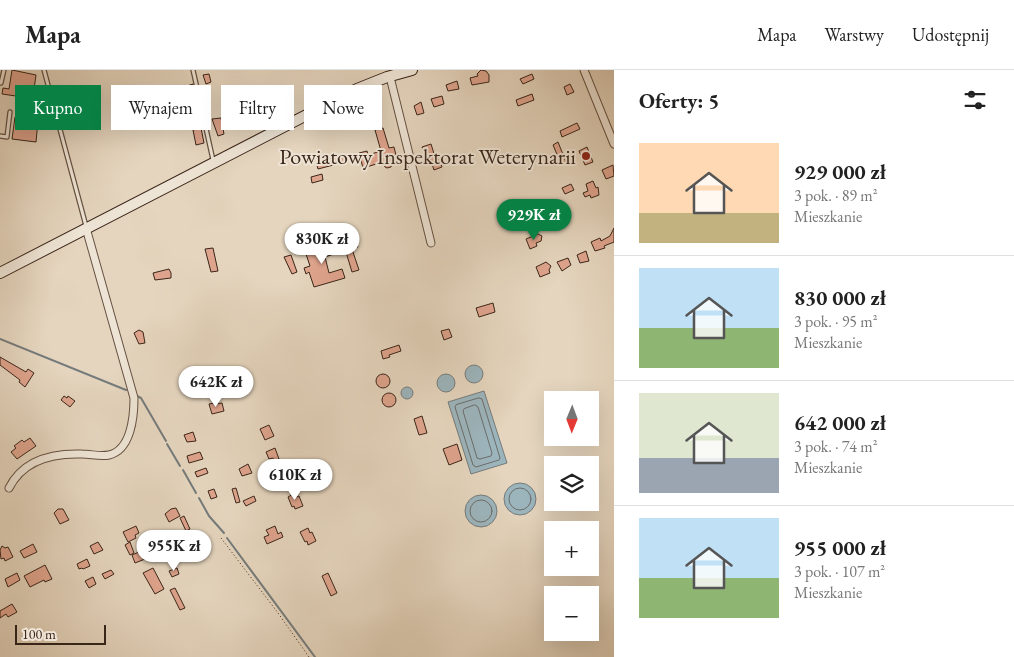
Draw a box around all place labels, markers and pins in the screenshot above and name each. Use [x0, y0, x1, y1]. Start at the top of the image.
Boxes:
place label: Powiatowy Inspektorat Weterynarii [279, 142, 576, 171]
marker: Powiatowy Inspektorat Weterynarii [580, 150, 592, 162]
pin: 929K zł [488, 198, 580, 241]
pin: 830K zł [276, 222, 368, 265]
pin: 642K zł [170, 366, 262, 408]
pin: 610K zł [249, 458, 341, 501]
pin: 955K zł [128, 530, 220, 572]

